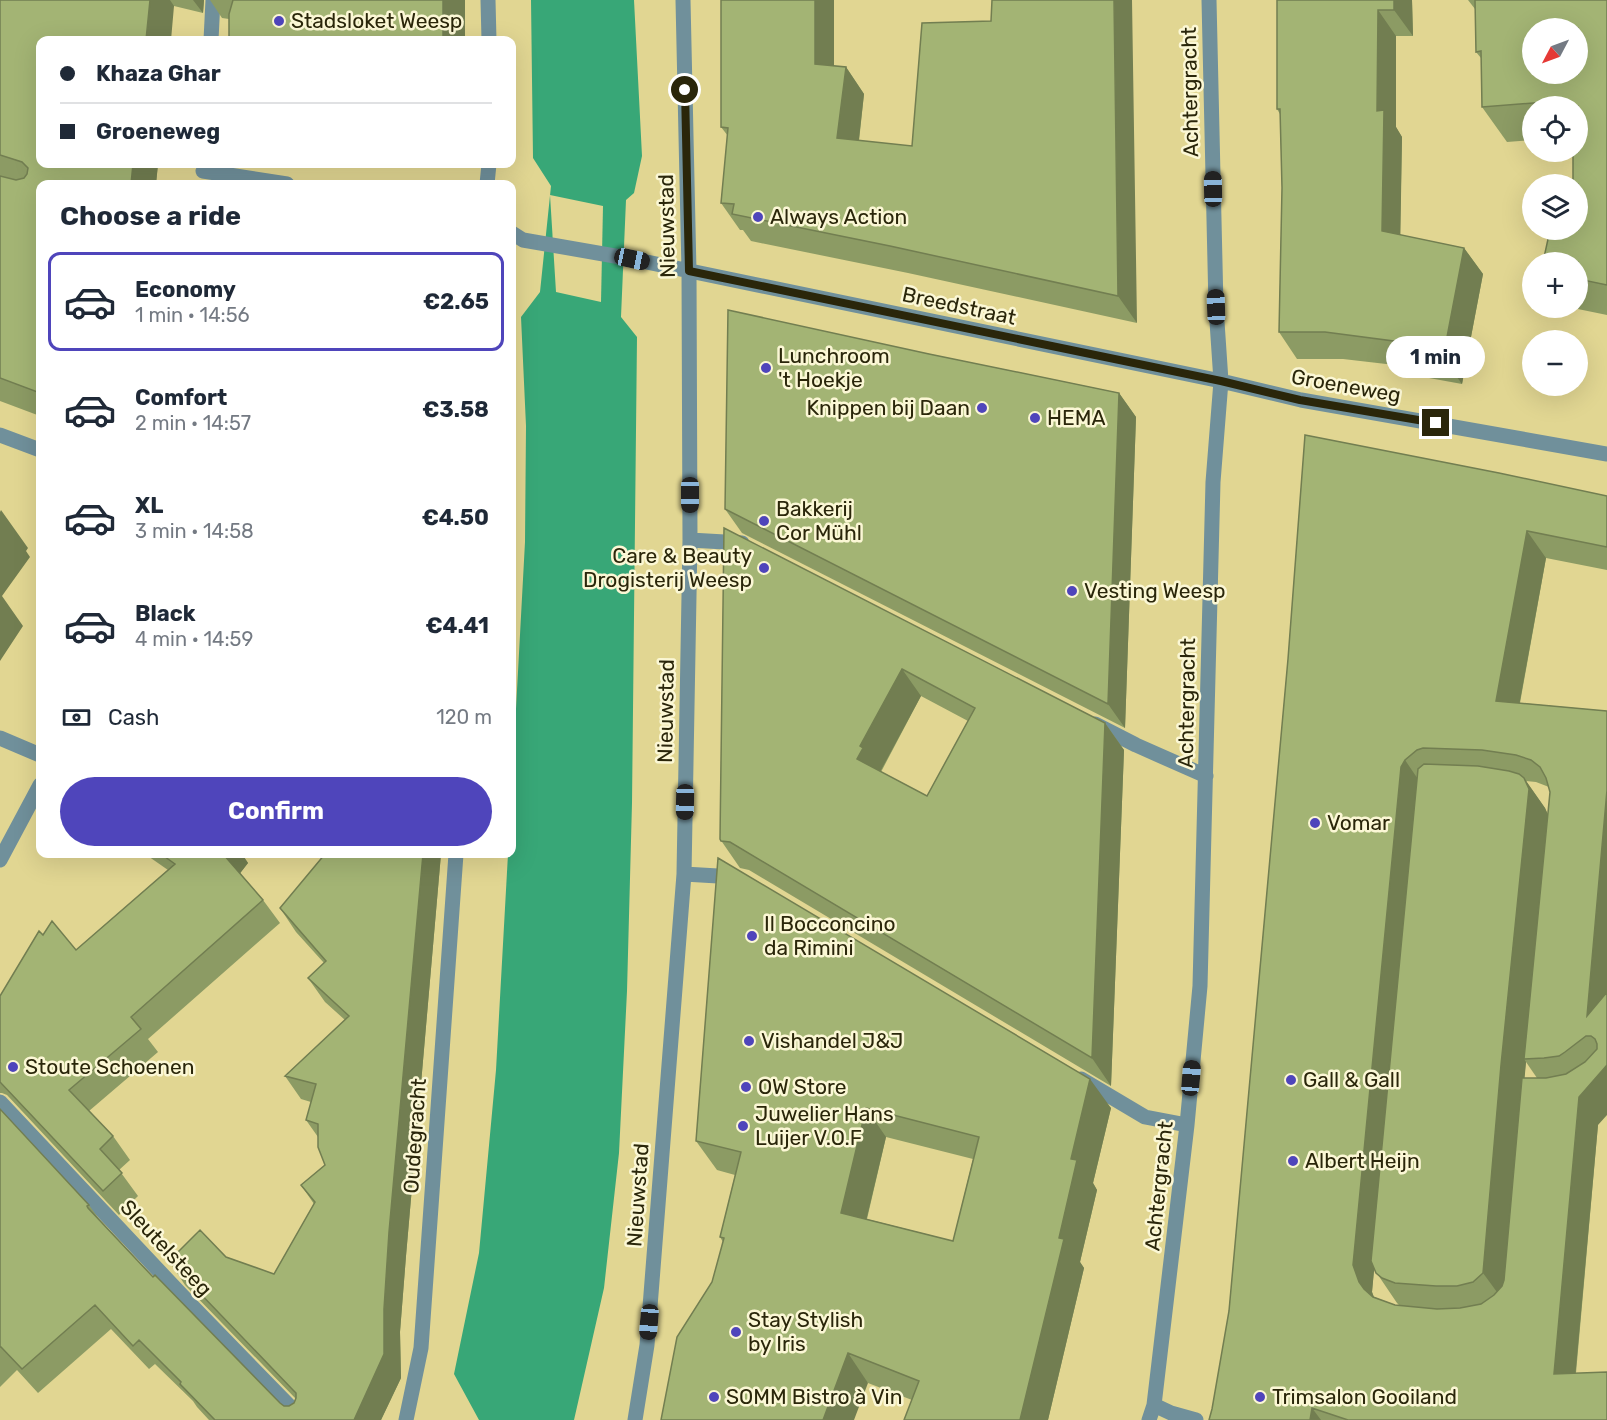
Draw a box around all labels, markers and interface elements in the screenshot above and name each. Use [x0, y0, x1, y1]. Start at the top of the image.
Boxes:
place label: Stadsloket Weesp [291, 8, 462, 33]
marker: Stadsloket Weesp [272, 14, 286, 28]
north arrow [1522, 18, 1588, 84]
map controls [1522, 18, 1588, 396]
street label: Achtergracht [1176, 27, 1203, 157]
text: Khaza Ghar [96, 60, 221, 87]
route start [671, 76, 698, 103]
button: locate [1522, 96, 1588, 162]
text: Groeneweg [96, 118, 220, 145]
car [1204, 171, 1222, 207]
street label: Nieuwstad [653, 174, 680, 278]
button: layers [1522, 174, 1588, 240]
text: Choose a ride [60, 200, 241, 232]
place label: Always Action [770, 204, 907, 229]
marker: Always Action [751, 210, 765, 224]
car [613, 246, 651, 272]
button: + [1522, 252, 1588, 318]
icon: car [63, 275, 117, 329]
text: Economy [135, 276, 236, 303]
street label: Breedstraat [900, 281, 1018, 330]
text: €2.65 [423, 288, 489, 315]
car [1206, 289, 1226, 325]
text: 1 min · 14:56 [135, 303, 250, 327]
button: − [1522, 330, 1588, 396]
callout: 1 min [1386, 336, 1486, 378]
place label: Lunchroom 't Hoekje [778, 343, 890, 392]
text: 1 min [1410, 345, 1461, 369]
marker: Lunchroom 't Hoekje [759, 361, 773, 375]
street label: Groeneweg [1289, 364, 1403, 407]
icon: car [63, 383, 117, 437]
text: Comfort [135, 384, 227, 411]
place label: Knippen bij Daan [806, 395, 970, 420]
text: €3.58 [422, 396, 489, 423]
marker: Knippen bij Daan [975, 401, 989, 415]
place label: HEMA [1047, 405, 1105, 430]
route end [1422, 409, 1449, 436]
text: 2 min · 14:57 [135, 411, 251, 435]
marker: HEMA [1028, 411, 1042, 425]
car [681, 477, 699, 513]
icon: car [63, 491, 117, 545]
text: XL [135, 492, 163, 519]
place label: Bakkerij Cor Mühl [776, 496, 862, 545]
text: €4.50 [421, 504, 489, 531]
marker: Bakkerij Cor Mühl [757, 514, 771, 528]
text: 3 min · 14:58 [135, 519, 254, 543]
place label: Care & Beauty Drogisterij Weesp [583, 543, 752, 592]
marker: Care & Beauty Drogisterij Weesp [757, 561, 771, 575]
place label: Vesting Weesp [1084, 578, 1226, 603]
marker: Vesting Weesp [1065, 584, 1079, 598]
icon: car [63, 599, 117, 653]
text: Black [135, 600, 196, 627]
text: €4.41 [425, 612, 489, 639]
text: 4 min · 14:59 [135, 627, 253, 651]
street label: Achtergracht [1173, 638, 1200, 768]
street label: Nieuwstad [652, 659, 679, 763]
icon: cash [60, 701, 93, 734]
text: Cash [108, 704, 159, 731]
text: 120 m [436, 705, 492, 729]
button: Confirm [60, 777, 492, 846]
car [676, 784, 694, 820]
place label: Vomar [1327, 810, 1390, 835]
marker: Vomar [1308, 816, 1322, 830]
place label: Il Bocconcino da Rimini [764, 911, 895, 960]
marker: Il Bocconcino da Rimini [745, 929, 759, 943]
place label: Vishandel J&J [761, 1028, 903, 1053]
marker: Vishandel J&J [742, 1034, 756, 1048]
place label: Stoute Schoenen [25, 1054, 195, 1079]
car [1180, 1059, 1202, 1097]
marker: Stoute Schoenen [6, 1060, 20, 1074]
place label: Gall & Gall [1303, 1067, 1400, 1092]
marker: Gall & Gall [1284, 1073, 1298, 1087]
place label: OW Store [758, 1074, 847, 1099]
street label: Oudegracht [398, 1077, 431, 1194]
marker: OW Store [739, 1080, 753, 1094]
place label: Juwelier Hans Luijer V.O.F [755, 1101, 894, 1150]
marker: Juwelier Hans Luijer V.O.F [736, 1119, 750, 1133]
street label: Achtergracht [1139, 1120, 1178, 1252]
street label: Nieuwstad [621, 1142, 654, 1248]
place label: Albert Heijn [1305, 1148, 1420, 1173]
marker: Albert Heijn [1286, 1154, 1300, 1168]
street label: Sleutelsteeg [115, 1194, 217, 1301]
car [638, 1303, 660, 1341]
place label: Stay Stylish by Iris [748, 1307, 863, 1356]
marker: Stay Stylish by Iris [729, 1325, 743, 1339]
place label: SOMM Bistro à Vin [726, 1384, 902, 1409]
place label: Trimsalon Gooiland [1272, 1384, 1457, 1409]
marker: SOMM Bistro à Vin [707, 1390, 721, 1404]
marker: Trimsalon Gooiland [1253, 1390, 1267, 1404]

